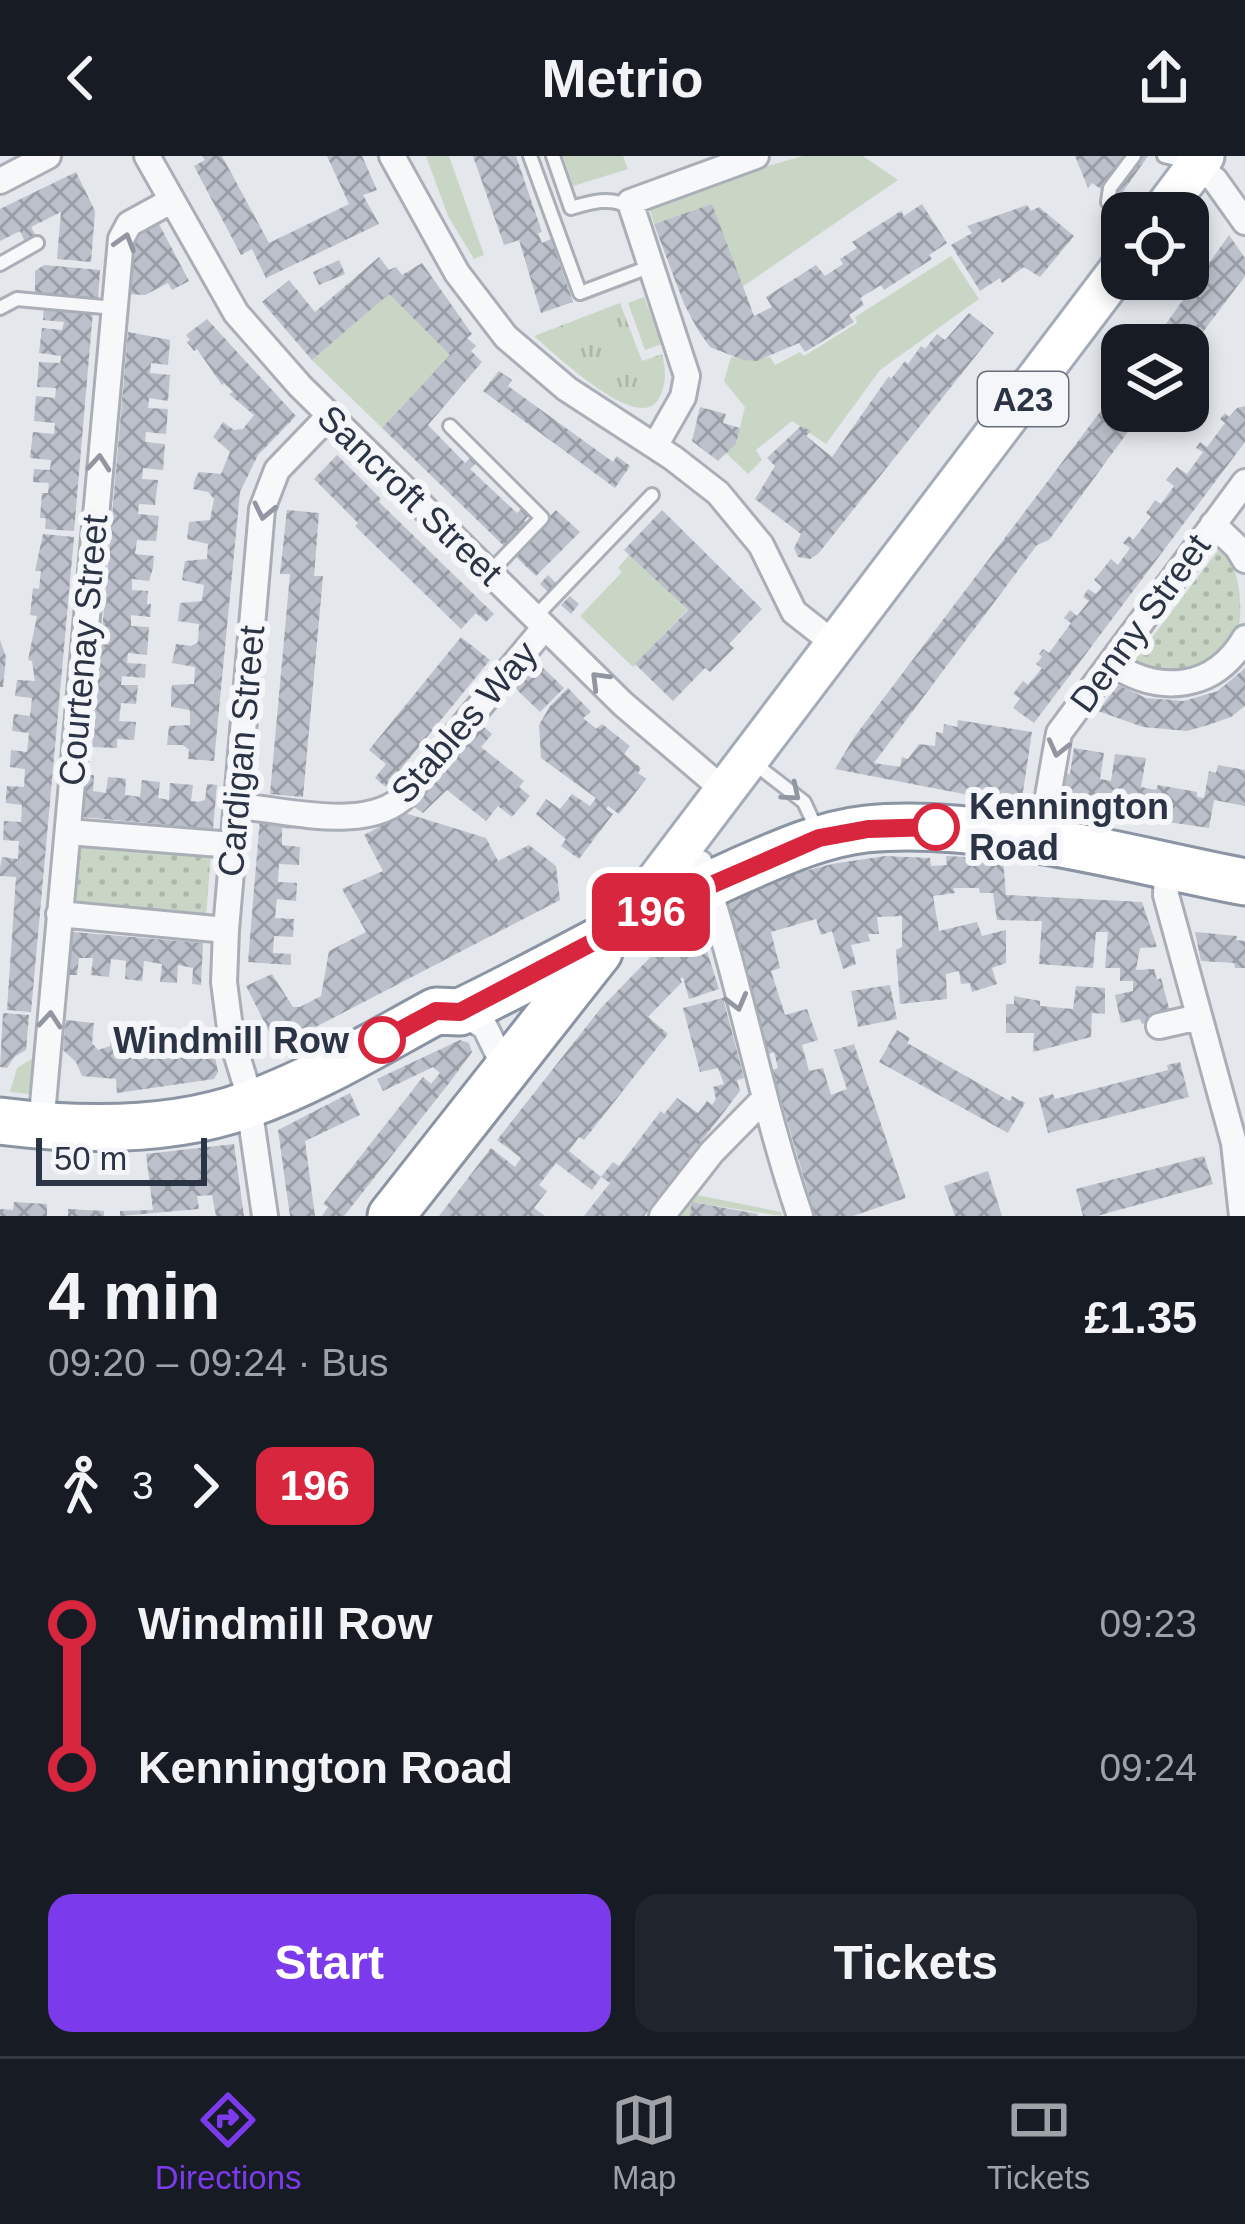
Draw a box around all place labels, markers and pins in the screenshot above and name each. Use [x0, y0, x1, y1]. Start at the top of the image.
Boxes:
place label: Kennington Road [969, 786, 1169, 868]
marker: Kennington Road [914, 805, 958, 849]
marker: Windmill Row [360, 1018, 404, 1062]
place label: Windmill Row [113, 1020, 350, 1061]

